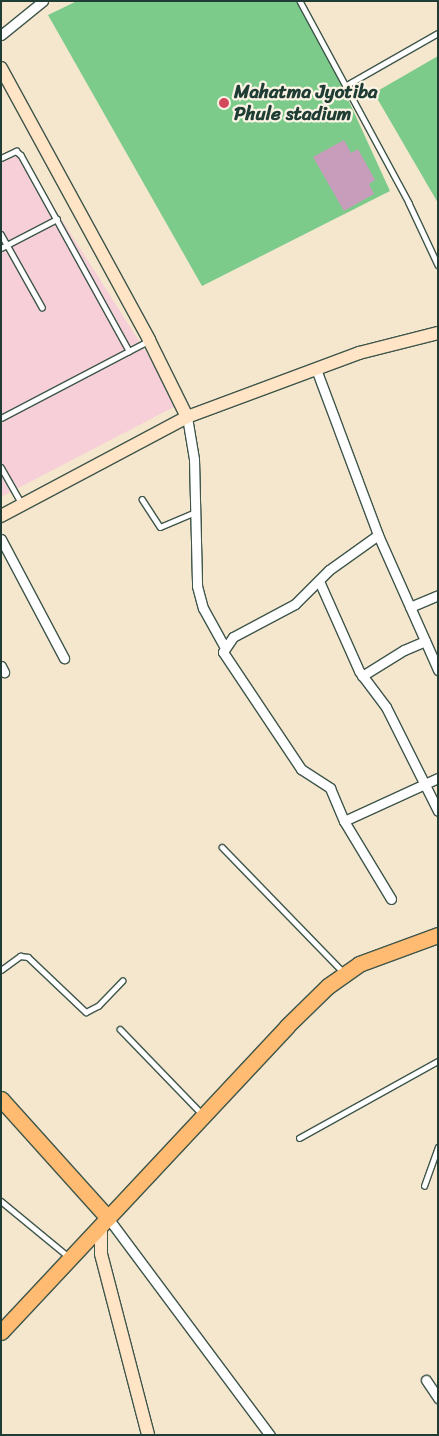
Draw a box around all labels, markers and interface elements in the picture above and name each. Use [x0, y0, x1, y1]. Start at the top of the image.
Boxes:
place label: Mahatma Jyotiba Phule stadium [234, 81, 378, 125]
marker: Mahatma Jyotiba Phule stadium [218, 97, 230, 109]

